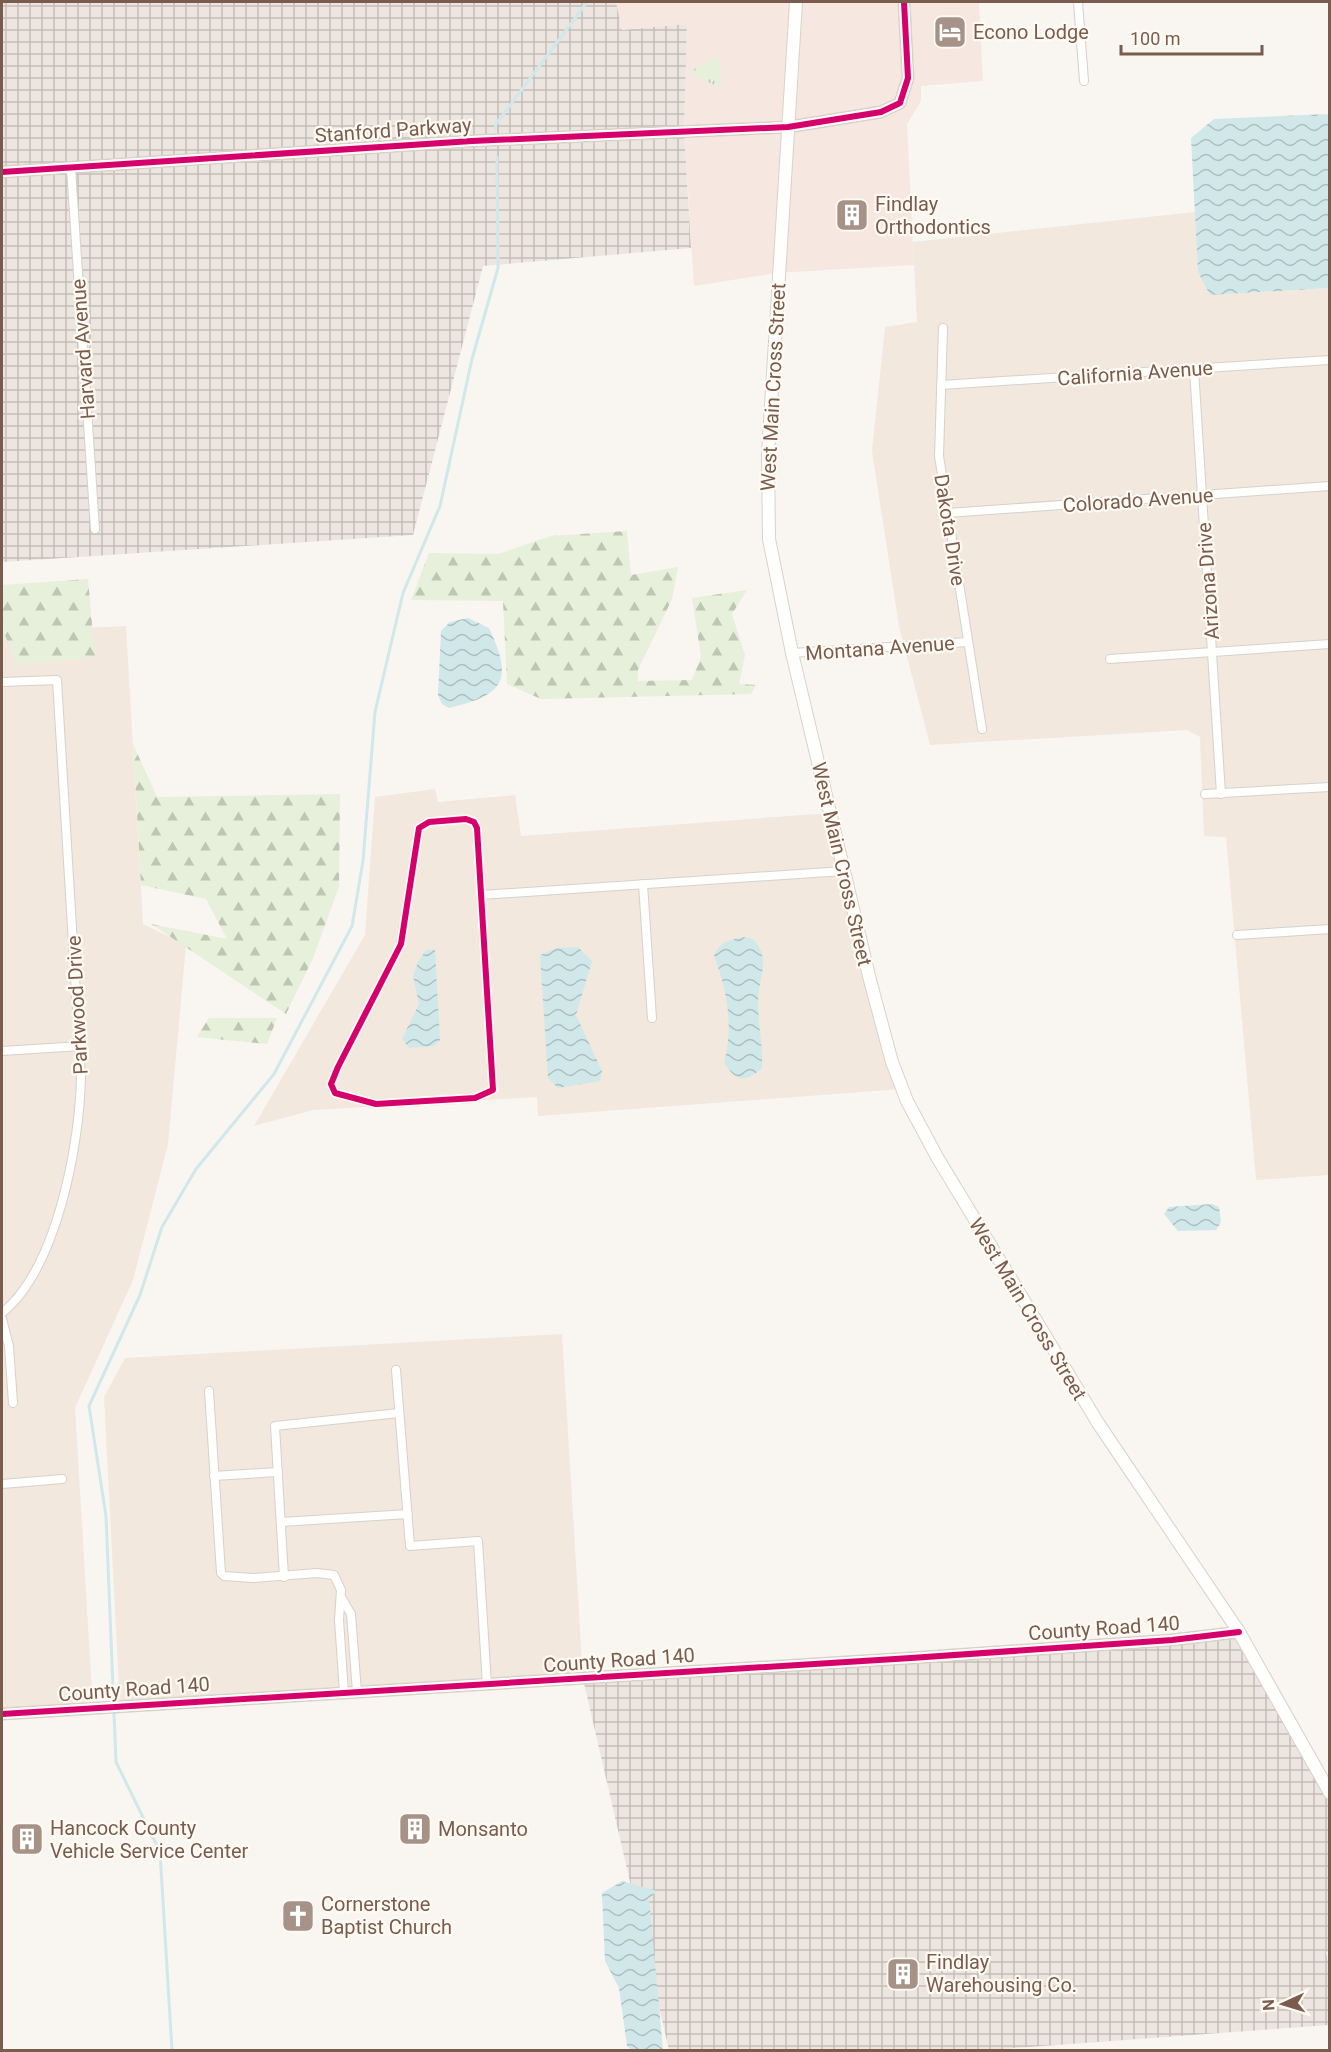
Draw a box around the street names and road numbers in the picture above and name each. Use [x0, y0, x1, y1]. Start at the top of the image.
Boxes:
street label: Stanford Parkway [314, 113, 473, 147]
street label: Harvard Avenue [66, 278, 100, 420]
street label: West Main Cross Street [756, 282, 790, 492]
street label: California Avenue [1056, 356, 1214, 390]
street label: Dakota Drive [929, 472, 971, 588]
street label: Colorado Avenue [1062, 483, 1214, 517]
street label: Arizona Drive [1192, 521, 1224, 641]
street label: Montana Avenue [805, 631, 955, 665]
street label: West Main Cross Street [807, 760, 877, 968]
street label: Parkwood Drive [61, 935, 93, 1075]
street label: West Main Cross Street [964, 1213, 1092, 1405]
street label: County Road 140 [1027, 1611, 1181, 1645]
street label: County Road 140 [542, 1643, 696, 1677]
street label: County Road 140 [57, 1672, 211, 1706]

